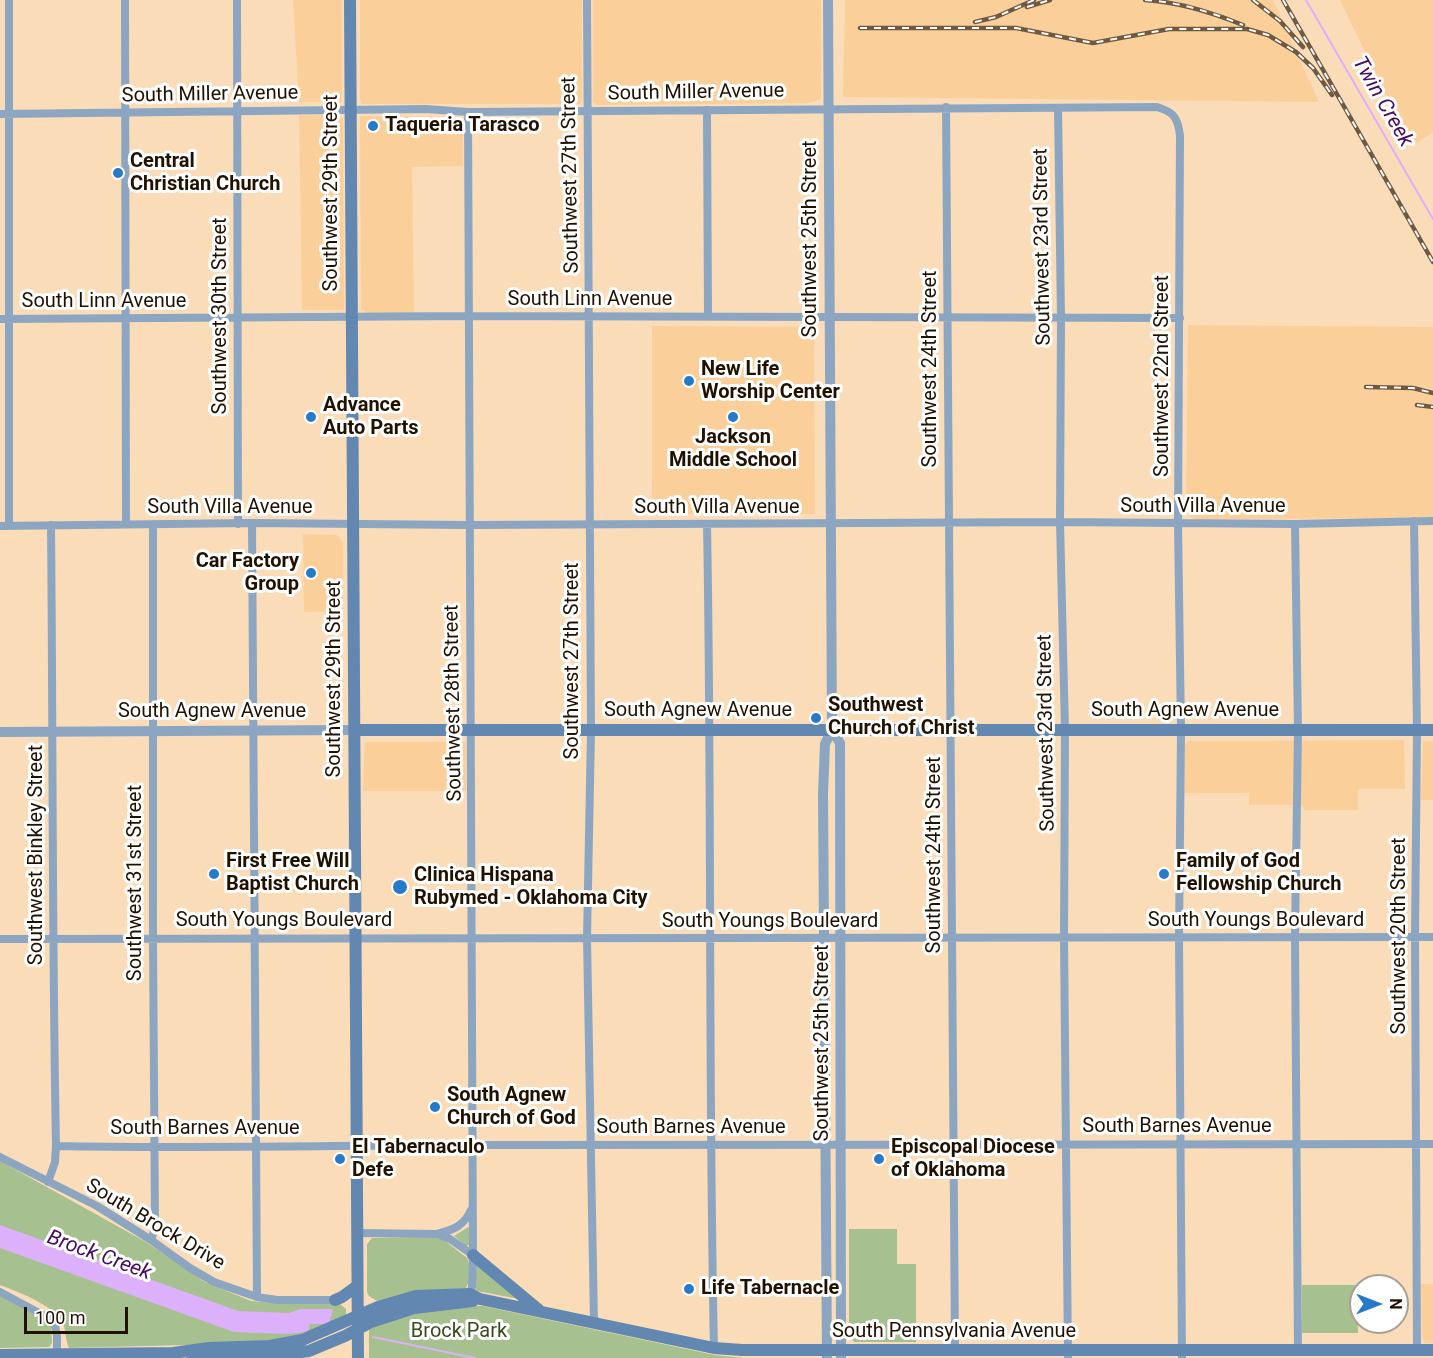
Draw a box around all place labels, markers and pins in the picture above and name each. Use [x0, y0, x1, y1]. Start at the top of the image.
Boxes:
place label: Taqueria Tarasco [385, 114, 540, 138]
marker: Taqueria Tarasco [366, 119, 380, 133]
place label: Central Christian Church [130, 150, 280, 197]
marker: Central Christian Church [111, 166, 125, 180]
place label: New Life Worship Center [701, 358, 840, 405]
marker: New Life Worship Center [682, 374, 696, 388]
place label: Advance Auto Parts [323, 394, 419, 441]
marker: Advance Auto Parts [304, 410, 318, 424]
marker: Jackson Middle School [726, 410, 740, 424]
place label: Jackson Middle School [669, 426, 797, 473]
place label: Car Factory Group [196, 550, 299, 597]
marker: Car Factory Group [304, 566, 318, 580]
place label: Southwest Church of Christ [828, 694, 975, 741]
marker: Southwest Church of Christ [809, 711, 823, 725]
place label: First Free Will Baptist Church [226, 850, 359, 897]
place label: Family of God Fellowship Church [1176, 850, 1341, 897]
place label: Clinica Hispana Rubymed - Oklahoma City [414, 864, 648, 911]
marker: First Free Will Baptist Church [207, 867, 221, 881]
marker: Family of God Fellowship Church [1157, 867, 1171, 881]
marker: Clinica Hispana Rubymed - Oklahoma City [391, 878, 409, 896]
place label: South Agnew Church of God [447, 1084, 576, 1131]
marker: South Agnew Church of God [428, 1100, 442, 1114]
place label: El Tabernaculo Defe [352, 1136, 485, 1183]
place label: Episcopal Diocese of Oklahoma [891, 1136, 1055, 1183]
marker: El Tabernaculo Defe [333, 1152, 347, 1166]
marker: Episcopal Diocese of Oklahoma [872, 1152, 886, 1166]
place label: Life Tabernacle [701, 1277, 839, 1301]
marker: Life Tabernacle [682, 1282, 696, 1296]

